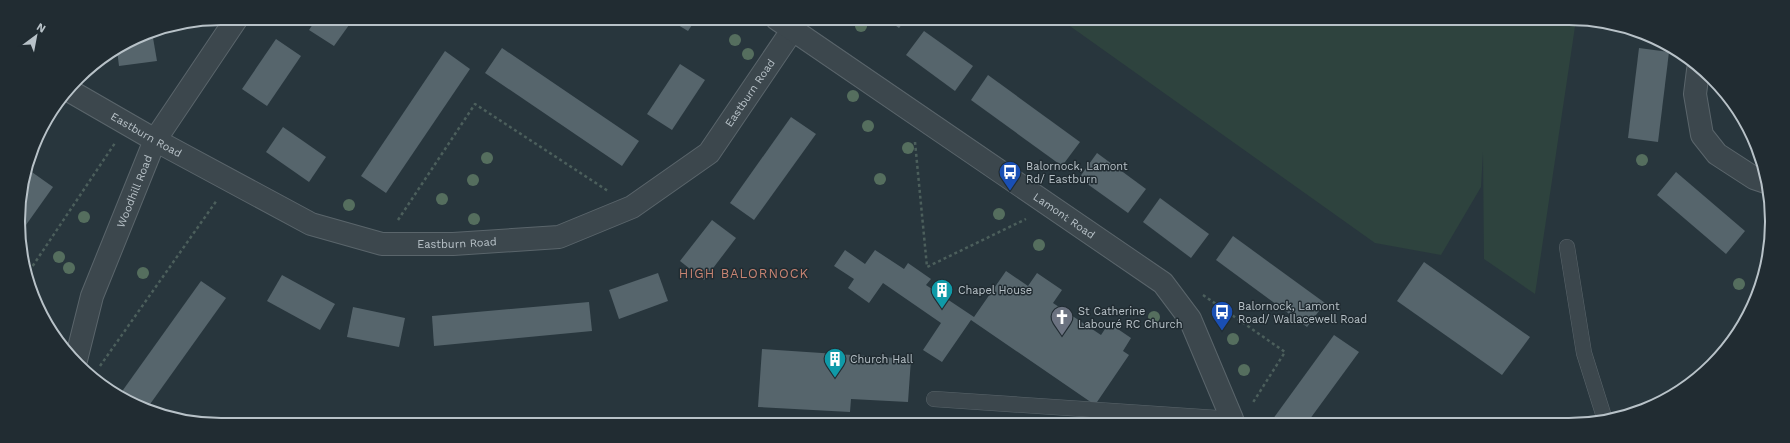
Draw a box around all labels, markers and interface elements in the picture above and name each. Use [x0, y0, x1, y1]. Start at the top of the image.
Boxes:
north arrow [16, 16, 56, 56]
text: N [34, 20, 48, 36]
street label: Eastburn Road [723, 57, 778, 130]
street label: Eastburn Road [108, 110, 184, 160]
street label: Woodhill Road [114, 153, 155, 230]
bus stop icon: Balornock, Lamont Rd/ Eastburn [997, 159, 1023, 192]
place label: Balornock, Lamont Rd/ Eastburn [1026, 160, 1128, 186]
street label: Lamont Road [1031, 190, 1097, 242]
street label: Eastburn Road [417, 235, 497, 251]
district label: HIGH BALORNOCK [679, 266, 809, 281]
building icon: Chapel House [929, 277, 955, 310]
place label: Chapel House [958, 284, 1032, 297]
bus stop icon: Balornock, Lamont Road/ Wallacewell Road [1209, 299, 1235, 332]
place label: Balornock, Lamont Road/ Wallacewell Road [1238, 300, 1367, 326]
church icon: St Catherine Labouré RC Church [1049, 304, 1075, 337]
place label: St Catherine Labouré RC Church [1078, 305, 1182, 331]
building icon: Church Hall [822, 346, 848, 379]
place label: Church Hall [850, 353, 914, 366]

